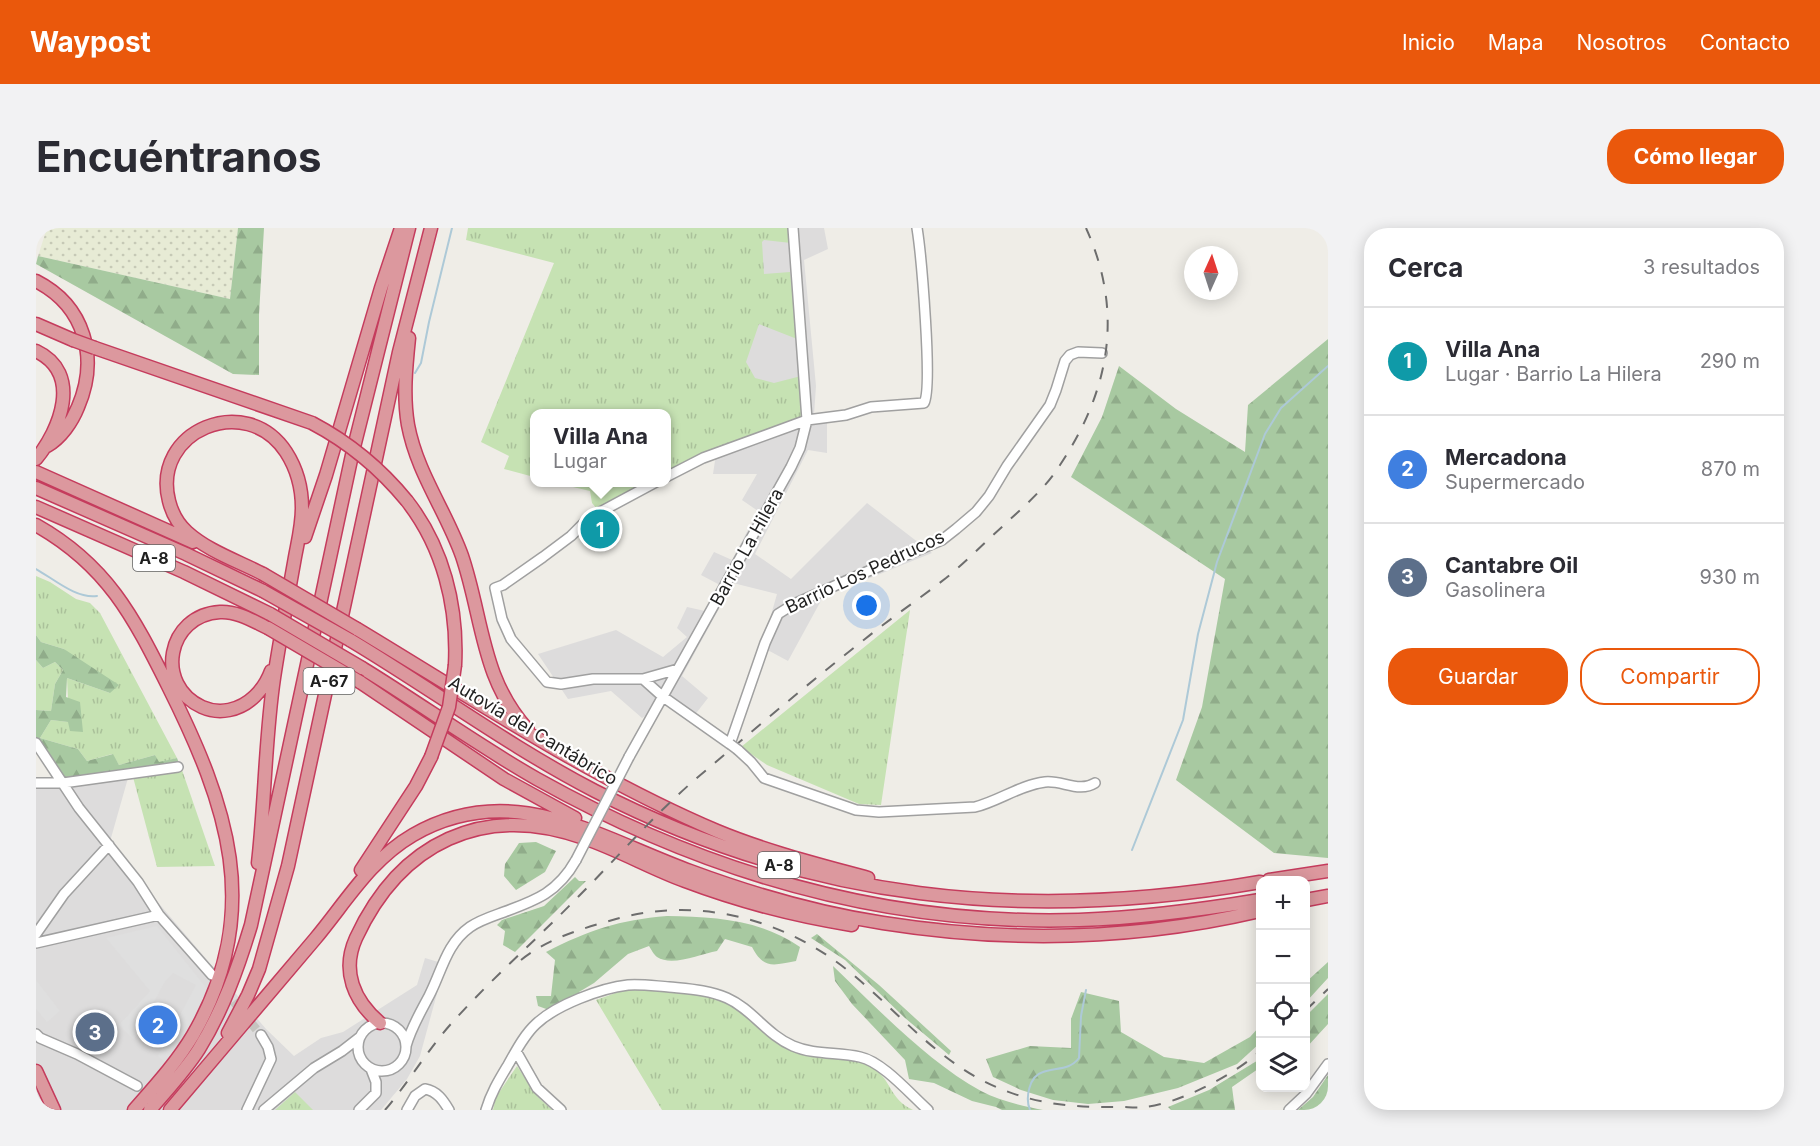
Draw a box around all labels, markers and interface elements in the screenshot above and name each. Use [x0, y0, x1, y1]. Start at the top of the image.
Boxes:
text: Waypost [30, 25, 151, 59]
text: Inicio [1402, 30, 1455, 55]
text: Mapa [1488, 30, 1543, 55]
text: Nosotros [1576, 30, 1667, 55]
text: Contacto [1700, 30, 1790, 55]
button: Cómo llegar [1607, 129, 1784, 184]
text: Encuéntranos [36, 131, 321, 182]
north arrow [1184, 246, 1238, 300]
text: Cerca [1388, 252, 1463, 283]
text: 3 resultados [1643, 255, 1760, 279]
text: Villa Ana [1445, 336, 1540, 362]
text: 1 [1403, 349, 1412, 373]
text: 290 m [1700, 349, 1760, 373]
text: Lugar · Barrio La Hilera [1445, 362, 1662, 386]
popup [530, 409, 671, 487]
text: Villa Ana [553, 423, 648, 449]
text: Mercadona [1445, 444, 1567, 470]
text: Lugar [553, 449, 607, 473]
text: 2 [1401, 457, 1414, 481]
text: 870 m [1701, 457, 1760, 481]
text: Supermercado [1445, 470, 1585, 494]
street label: Barrio La Hilera [706, 484, 788, 609]
pin: 1 [580, 506, 620, 552]
street label: Barrio Los Pedrucos [782, 526, 947, 618]
road number: A-8 [133, 545, 175, 571]
text: Cantabre Oil [1445, 552, 1578, 578]
text: 3 [1401, 565, 1414, 589]
text: 930 m [1699, 565, 1760, 589]
text: Gasolinera [1445, 578, 1546, 602]
your location [852, 591, 881, 620]
button: Guardar [1388, 648, 1568, 705]
button: Compartir [1580, 648, 1760, 705]
road number: A-67 [304, 668, 354, 694]
street label: Autovía del Cantábrico [445, 672, 622, 789]
road number: A-8 [758, 852, 800, 878]
map controls [1256, 876, 1310, 1092]
button: + [1256, 876, 1310, 930]
button: − [1256, 930, 1310, 984]
button: locate [1256, 984, 1310, 1038]
pin: 2 [138, 1002, 178, 1048]
pin: 3 [76, 1010, 114, 1054]
button: layers [1256, 1038, 1310, 1092]

